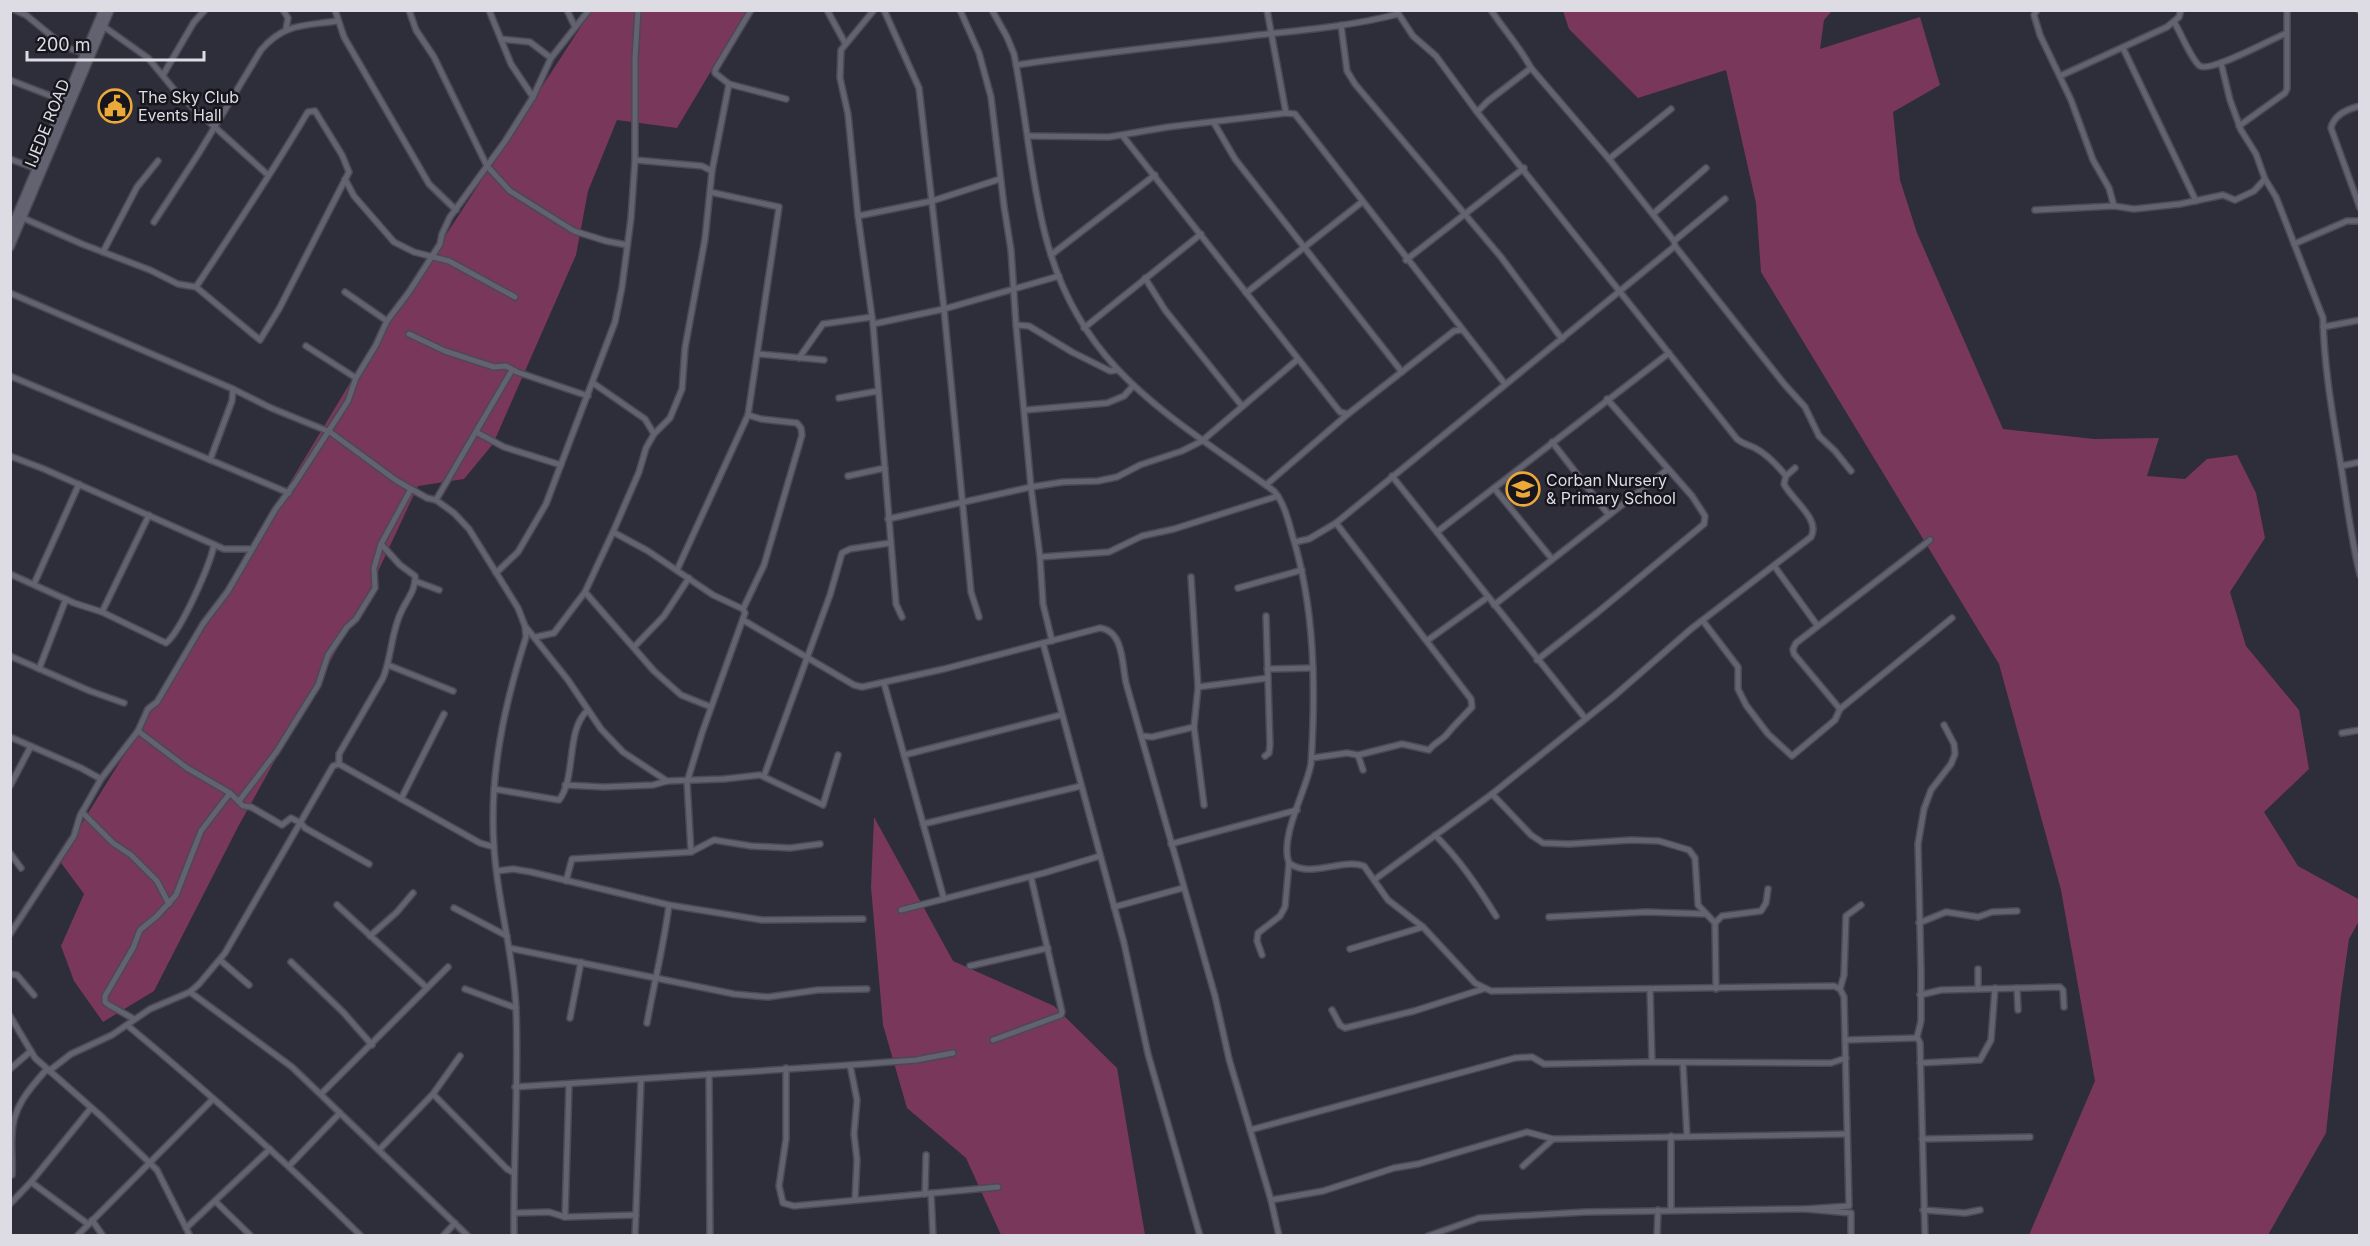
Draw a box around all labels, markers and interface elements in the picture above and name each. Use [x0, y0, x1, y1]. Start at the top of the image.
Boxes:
scale bar [27, 24, 204, 62]
text: 200 m [36, 34, 91, 55]
street label: IJEDE ROAD [20, 76, 74, 170]
place label: The Sky Club Events Hall [138, 87, 239, 125]
public building icon: The Sky Club Events Hall [97, 88, 133, 124]
place label: Corban Nursery & Primary School [1546, 470, 1676, 508]
school or university icon: Corban Nursery & Primary School [1505, 471, 1541, 507]

